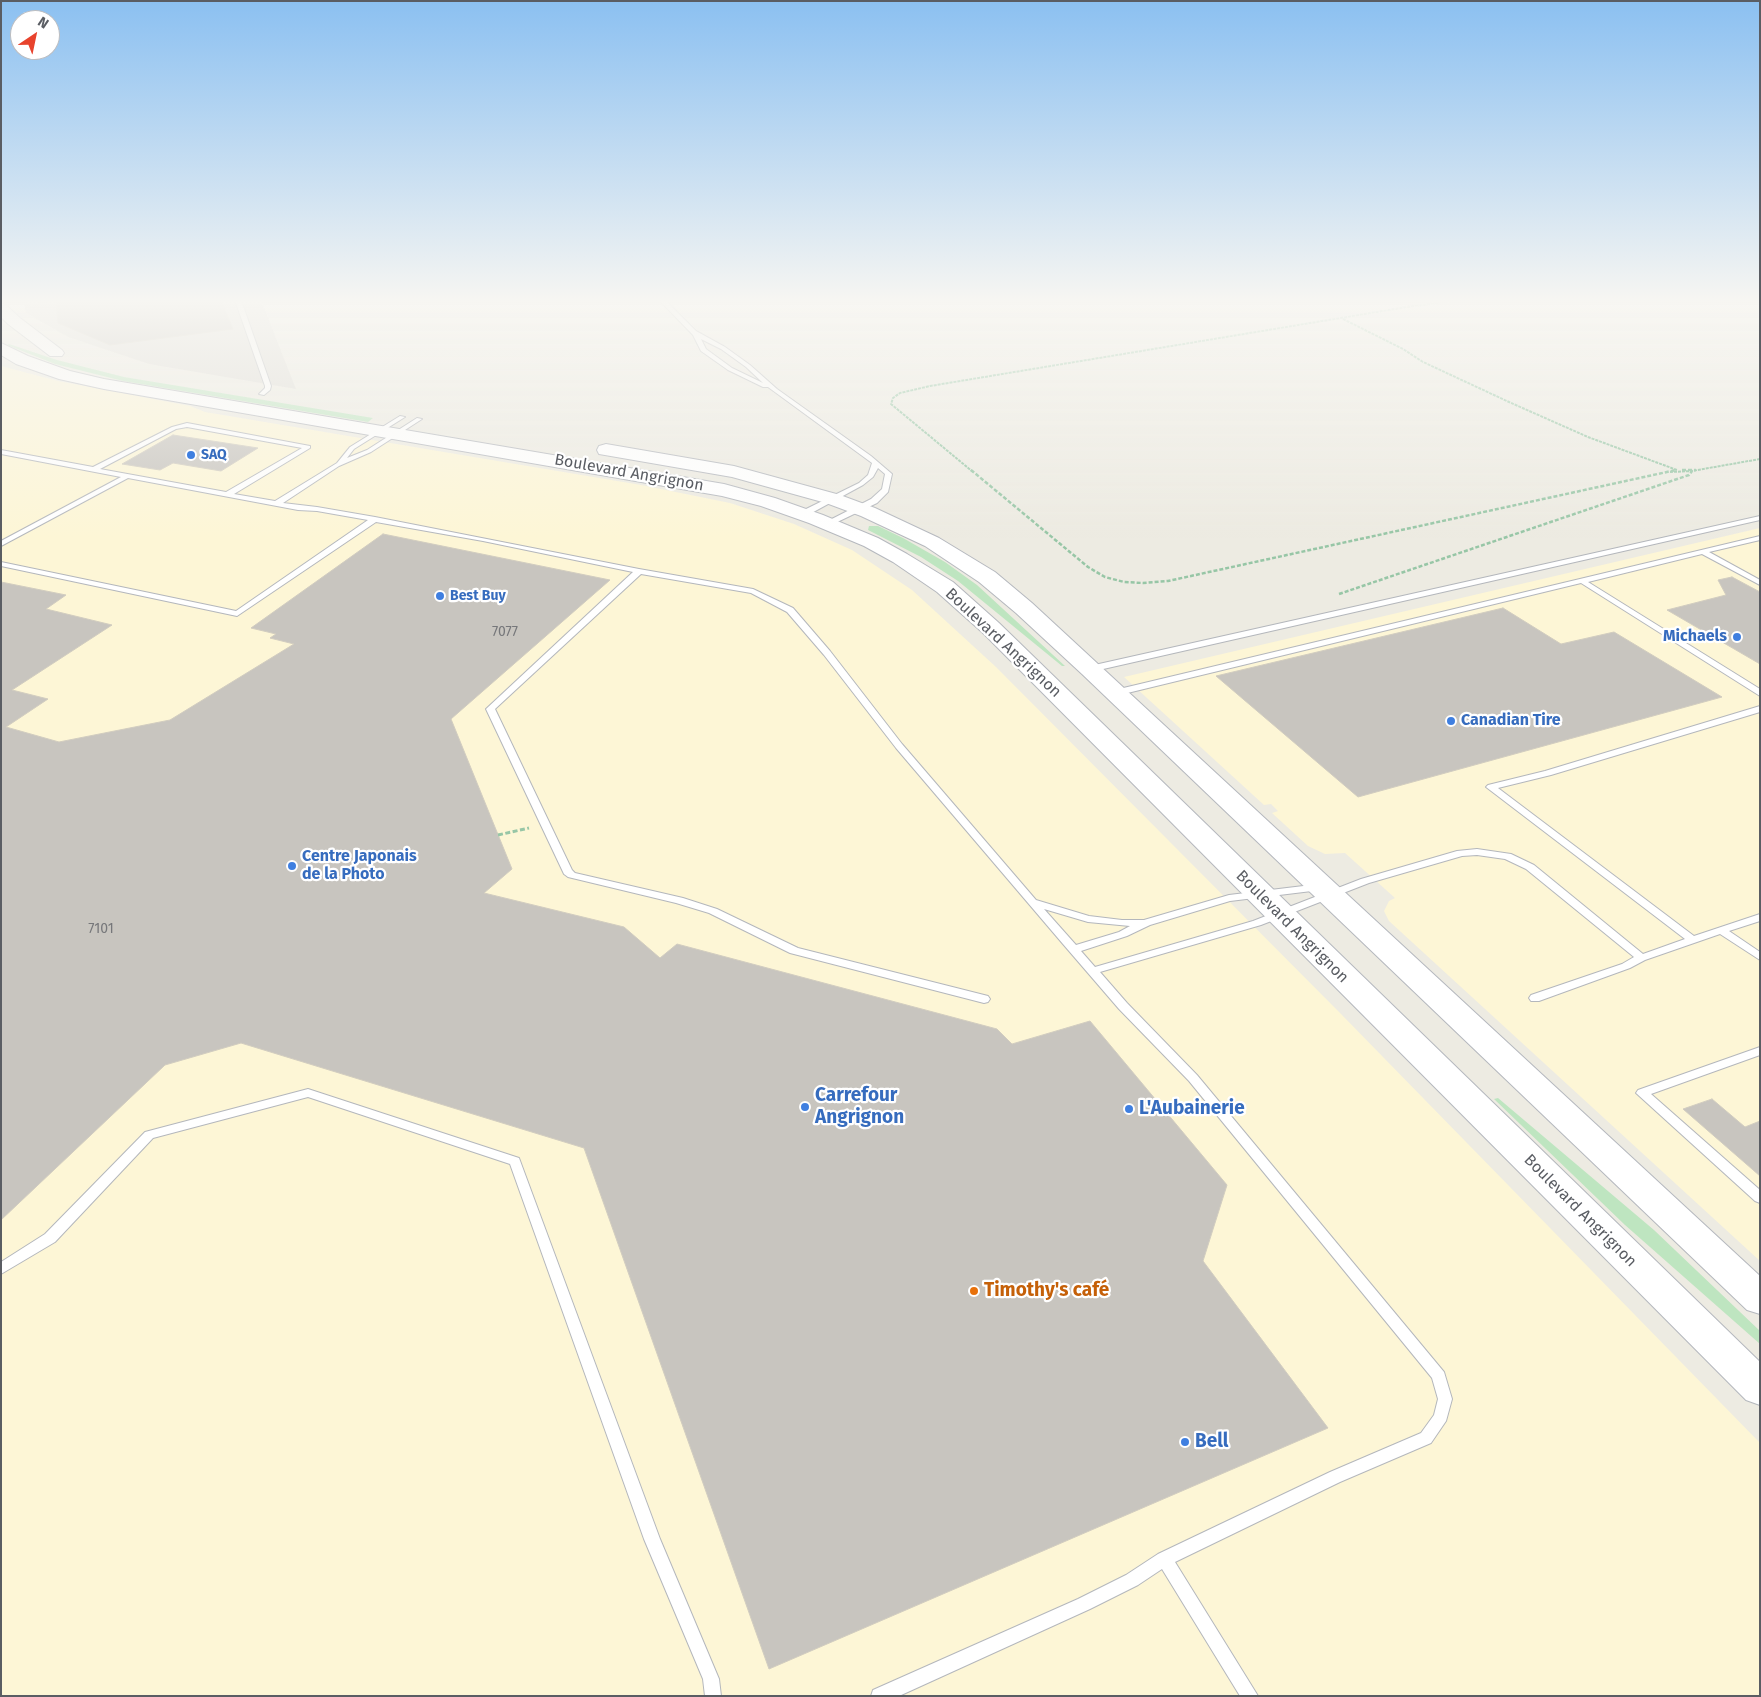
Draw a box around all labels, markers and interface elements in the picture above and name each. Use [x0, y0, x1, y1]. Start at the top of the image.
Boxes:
north arrow [10, 10, 60, 60]
text: N [34, 13, 52, 33]
place label: SAQ [201, 447, 227, 463]
marker: SAQ [185, 449, 197, 461]
street label: Boulevard Angrignon [553, 450, 705, 496]
street label: Boulevard Angrignon [941, 584, 1065, 702]
place label: Best Buy [450, 588, 506, 604]
marker: Best Buy [434, 590, 446, 602]
house number: 7077 [492, 624, 518, 640]
place label: Michaels [1663, 627, 1727, 647]
marker: Michaels [1731, 631, 1743, 643]
place label: Canadian Tire [1461, 711, 1561, 731]
marker: Canadian Tire [1445, 715, 1457, 727]
place label: Centre Japonais de la Photo [302, 847, 417, 885]
marker: Centre Japonais de la Photo [286, 860, 298, 872]
street label: Boulevard Angrignon [1232, 867, 1352, 987]
house number: 7101 [88, 921, 114, 937]
place label: Carrefour Angrignon [815, 1085, 904, 1129]
place label: L'Aubainerie [1139, 1098, 1245, 1120]
marker: Carrefour Angrignon [799, 1101, 811, 1113]
marker: L'Aubainerie [1123, 1103, 1135, 1115]
street label: Boulevard Angrignon [1520, 1151, 1640, 1271]
place label: Timothy's café [984, 1280, 1109, 1302]
marker: Timothy's café [968, 1285, 980, 1297]
place label: Bell [1195, 1431, 1228, 1453]
marker: Bell [1179, 1436, 1191, 1448]

